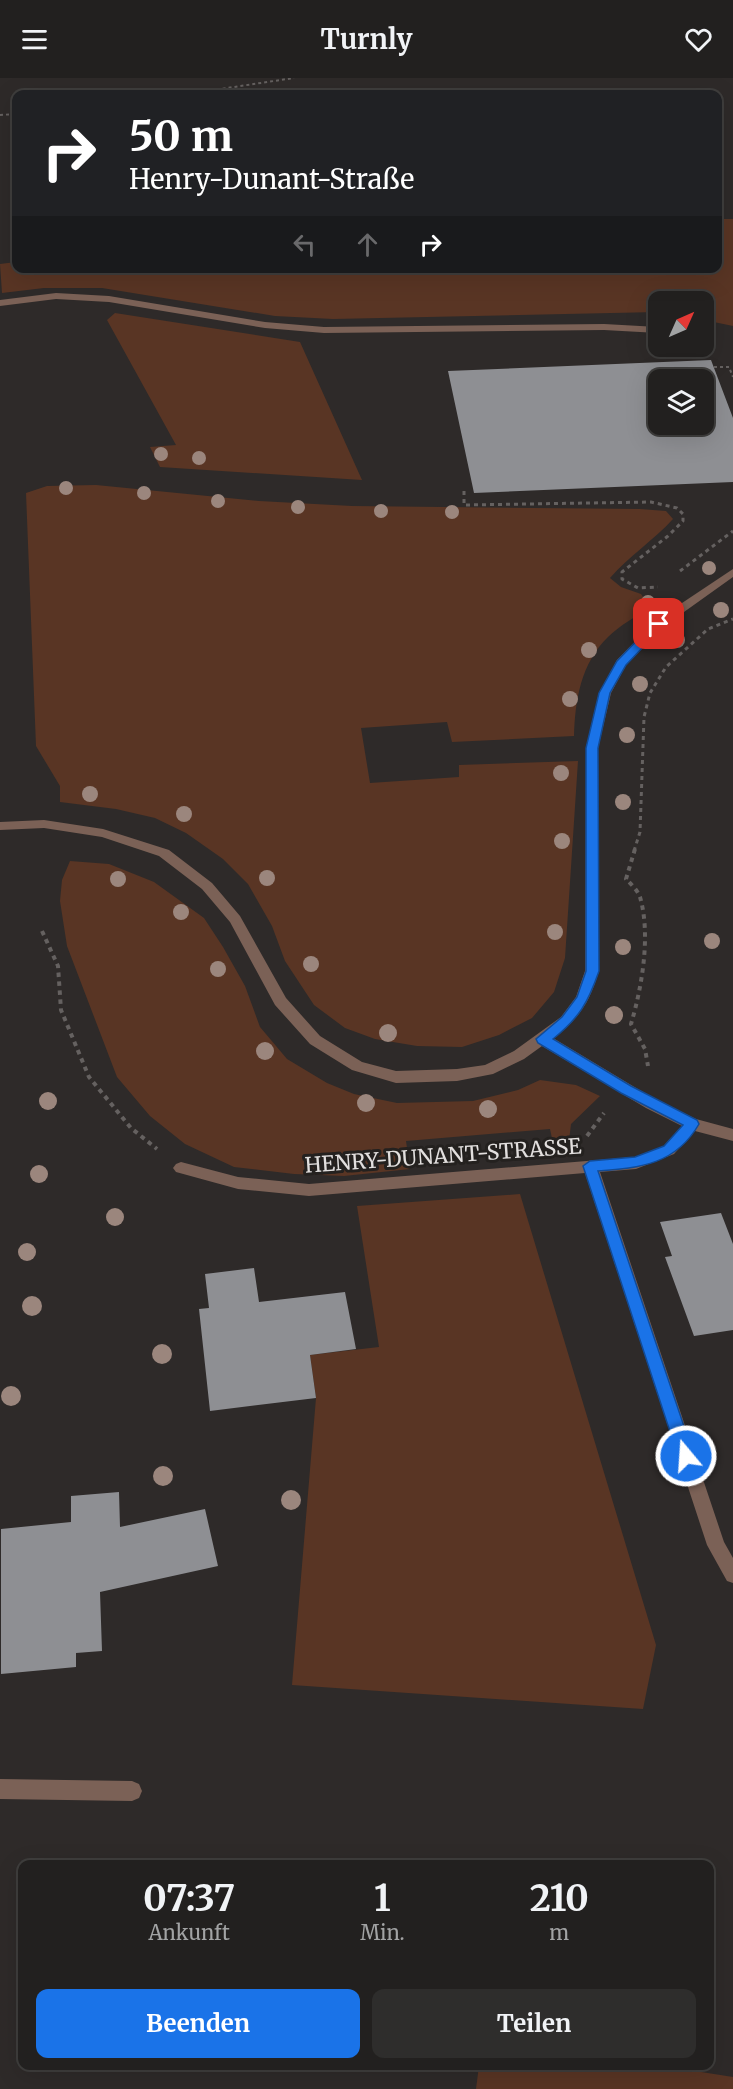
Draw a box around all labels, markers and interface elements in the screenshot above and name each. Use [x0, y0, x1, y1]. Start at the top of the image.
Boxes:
text: Turnly [321, 22, 412, 56]
icon: menu [18, 23, 51, 56]
icon: heart [682, 23, 715, 56]
text: 50 m [129, 110, 233, 162]
icon: right [30, 114, 108, 192]
text: Henry-Dunant-Straße [129, 162, 414, 196]
icon: left [288, 228, 321, 261]
icon: ahead [351, 228, 384, 261]
icon: right [414, 228, 447, 261]
north arrow [648, 291, 714, 357]
map controls [648, 291, 714, 435]
button: layers [648, 369, 714, 435]
pin [633, 598, 684, 649]
icon: arrive [642, 607, 675, 640]
street label: HENRY-DUNANT-STRASSE [304, 1132, 583, 1179]
position arrow [654, 1424, 718, 1488]
text: 07:37 [143, 1876, 235, 1921]
text: 1 [374, 1876, 391, 1921]
text: 210 [530, 1876, 589, 1921]
text: Ankunft [148, 1920, 230, 1945]
text: Min. [360, 1920, 405, 1945]
text: m [549, 1920, 569, 1945]
button: Beenden [36, 1989, 360, 2058]
button: Teilen [372, 1989, 696, 2058]

